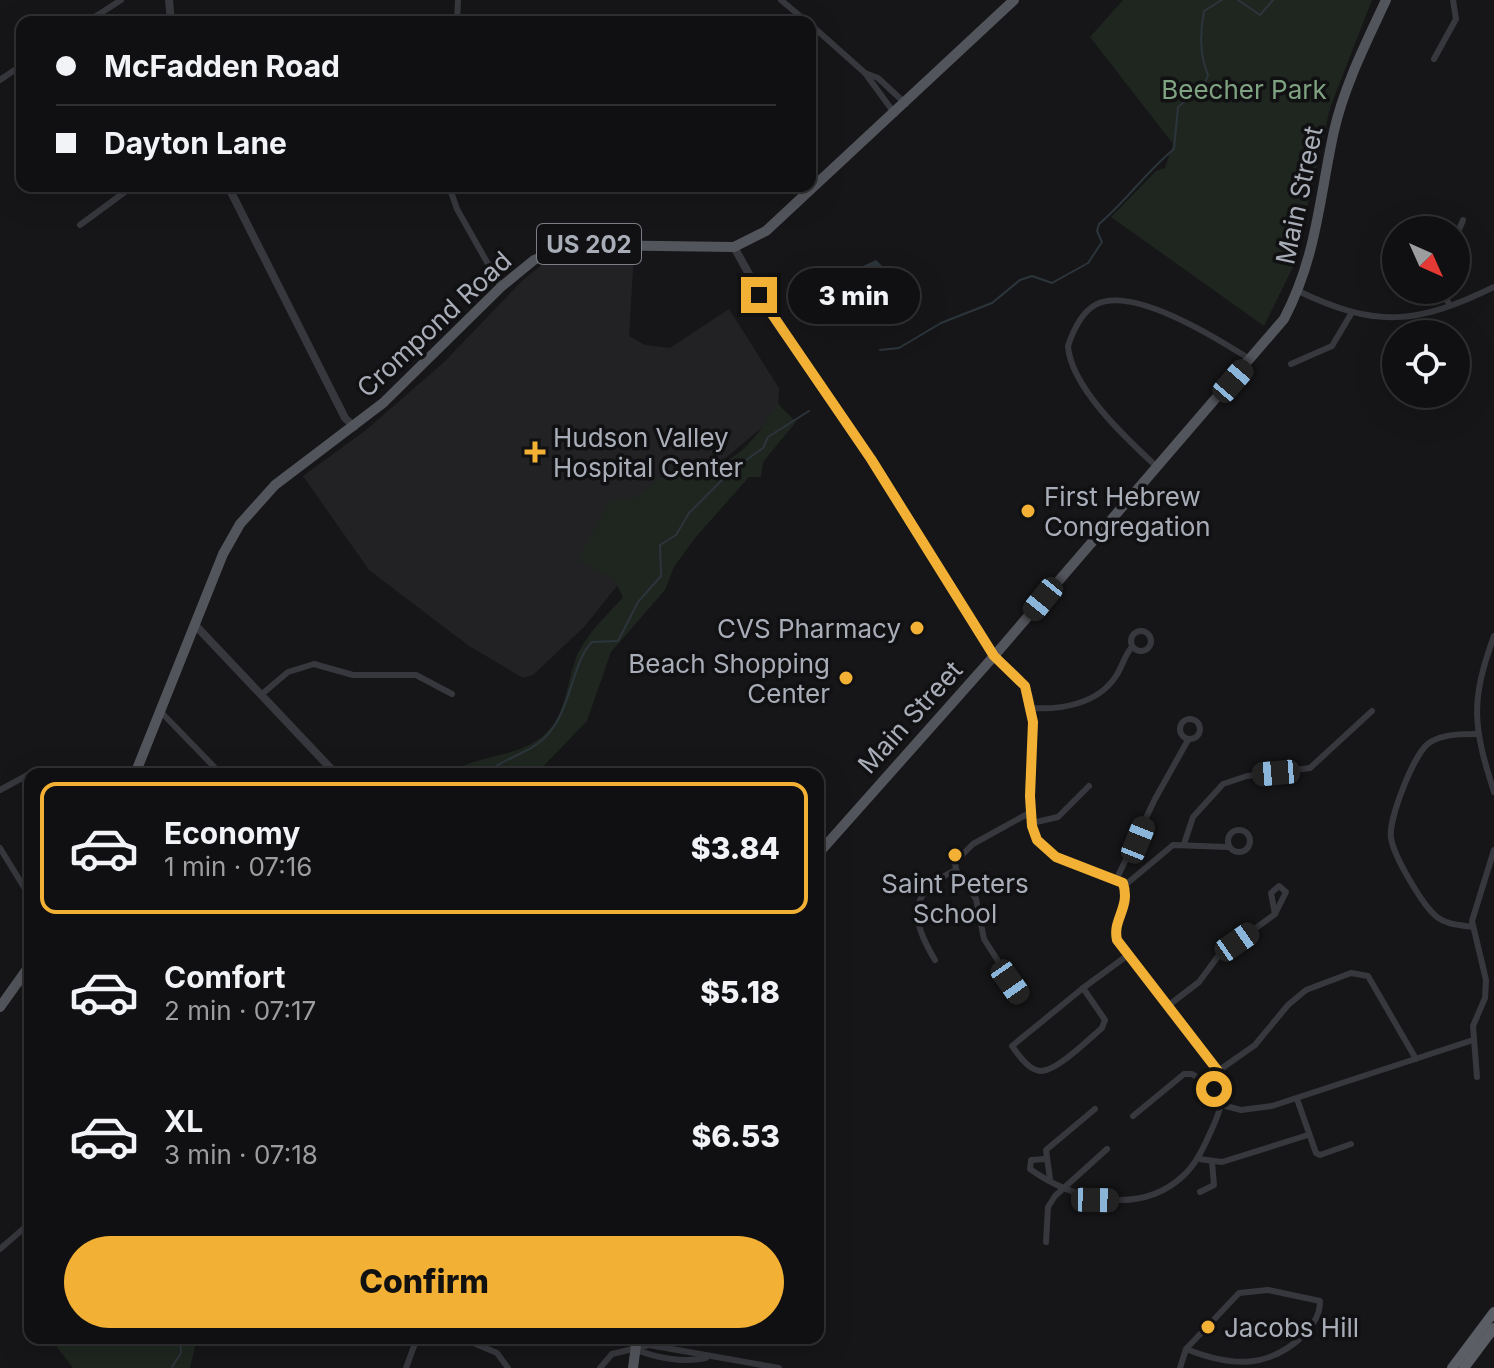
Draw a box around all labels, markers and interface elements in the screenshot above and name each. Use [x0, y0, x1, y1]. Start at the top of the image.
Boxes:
text: McFadden Road [104, 48, 340, 84]
park label: Beecher Park [1161, 74, 1327, 105]
street label: Main Street [1269, 123, 1329, 267]
text: Dayton Lane [104, 125, 287, 161]
north arrow [1382, 216, 1470, 304]
map controls [1382, 216, 1470, 408]
road number: US 202 [537, 224, 641, 264]
street label: Crompond Road [350, 245, 518, 403]
callout: 3 min [787, 267, 919, 323]
route end [741, 277, 777, 313]
text: 3 min [819, 280, 889, 311]
button: locate [1382, 320, 1470, 408]
car [1208, 355, 1258, 407]
place label: Hudson Valley Hospital Center [553, 422, 744, 483]
marker: Hudson Valley Hospital Center [524, 441, 546, 463]
place label: First Hebrew Congregation [1044, 481, 1211, 542]
marker: First Hebrew Congregation [1019, 502, 1037, 520]
car [1019, 573, 1067, 625]
place label: CVS Pharmacy [717, 613, 901, 644]
marker: CVS Pharmacy [908, 619, 926, 637]
place label: Beach Shopping Center [628, 648, 830, 709]
street label: Main Street [851, 654, 969, 780]
marker: Beach Shopping Center [837, 669, 855, 687]
car [1251, 759, 1301, 787]
icon: car [68, 812, 140, 884]
car [1118, 813, 1158, 867]
text: Economy [164, 815, 300, 851]
text: $3.84 [691, 830, 780, 866]
marker: Saint Peters School [946, 846, 964, 864]
text: 1 min · 07:16 [164, 851, 312, 882]
place label: Saint Peters School [881, 868, 1029, 929]
car [1210, 918, 1264, 966]
car [986, 955, 1034, 1009]
icon: car [68, 956, 140, 1028]
text: Comfort [164, 959, 285, 995]
text: $5.18 [700, 974, 780, 1010]
text: 2 min · 07:17 [164, 995, 316, 1026]
route start [1196, 1071, 1232, 1107]
icon: car [68, 1100, 140, 1172]
text: XL [164, 1103, 203, 1139]
text: $6.53 [691, 1118, 780, 1154]
text: 3 min · 07:18 [164, 1139, 318, 1170]
car [1071, 1188, 1119, 1212]
button: Confirm [64, 1236, 784, 1328]
place label: Jacobs Hill [1224, 1312, 1359, 1343]
marker: Jacobs Hill [1199, 1318, 1217, 1336]

